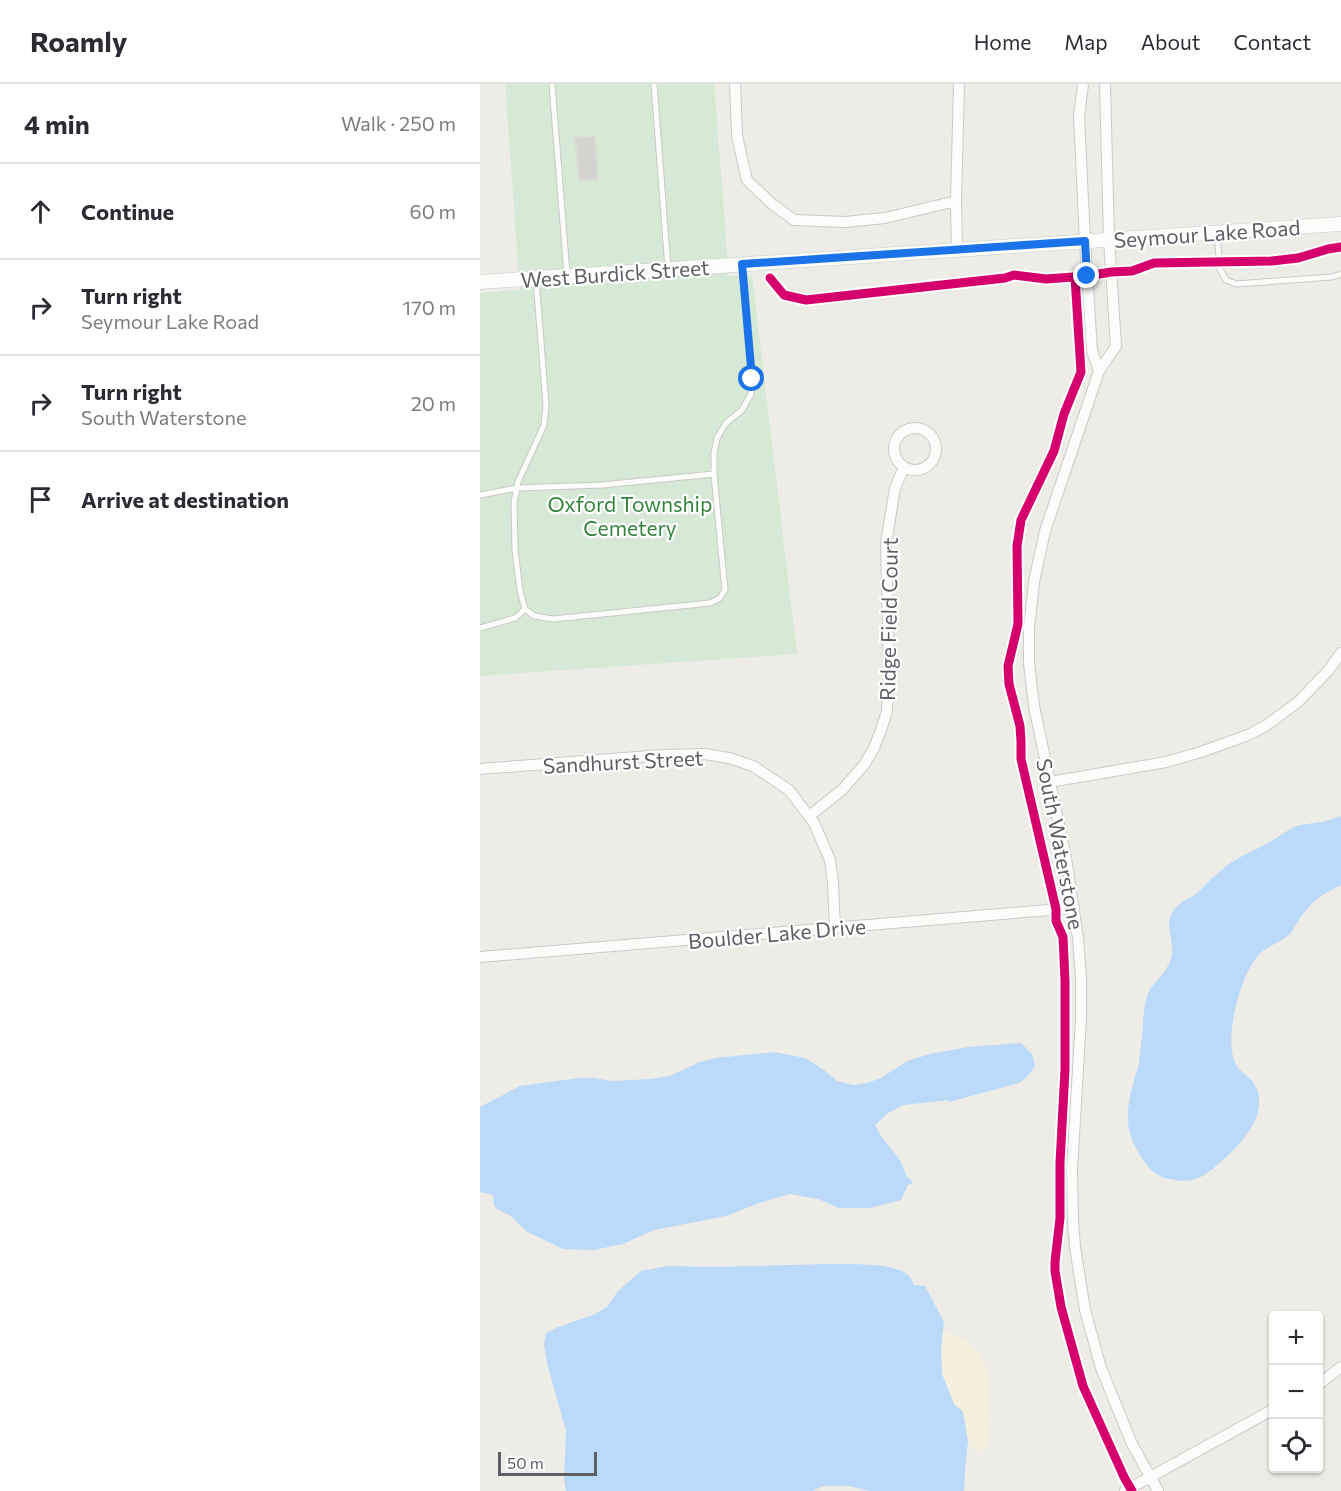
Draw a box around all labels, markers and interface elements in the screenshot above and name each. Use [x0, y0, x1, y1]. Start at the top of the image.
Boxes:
text: Roamly [30, 24, 127, 58]
text: Home [974, 29, 1031, 54]
text: Map [1064, 29, 1108, 54]
text: About [1141, 29, 1200, 54]
text: Contact [1233, 29, 1311, 54]
text: 4 min [24, 108, 90, 139]
text: Walk · 250 m [341, 111, 456, 135]
icon: ahead [24, 195, 57, 228]
text: Continue [81, 198, 174, 225]
text: 60 m [410, 199, 456, 223]
street label: Seymour Lake Road [1113, 214, 1301, 252]
street label: West Burdick Street [520, 254, 710, 292]
route end [1073, 262, 1099, 288]
text: Turn right [81, 282, 182, 309]
icon: right [24, 291, 57, 324]
text: 170 m [403, 295, 456, 319]
text: Seymour Lake Road [81, 309, 259, 333]
route start [738, 365, 764, 391]
text: Turn right [81, 378, 182, 405]
icon: right [24, 387, 57, 420]
text: 20 m [411, 391, 456, 415]
text: South Waterstone [81, 405, 246, 429]
icon: arrive [24, 483, 57, 516]
text: Arrive at destination [81, 486, 289, 513]
park label: Oxford Township Cemetery [548, 491, 712, 540]
street label: Ridge Field Court [874, 537, 902, 701]
street label: Sandhurst Street [542, 744, 704, 778]
street label: South Waterstone [1032, 756, 1090, 932]
street label: Boulder Lake Drive [687, 913, 867, 953]
map controls [1269, 1311, 1323, 1473]
button: + [1269, 1311, 1323, 1365]
button: − [1269, 1365, 1323, 1419]
button: locate [1269, 1419, 1323, 1473]
scale bar [498, 1449, 597, 1476]
text: 50 m [507, 1453, 544, 1472]

